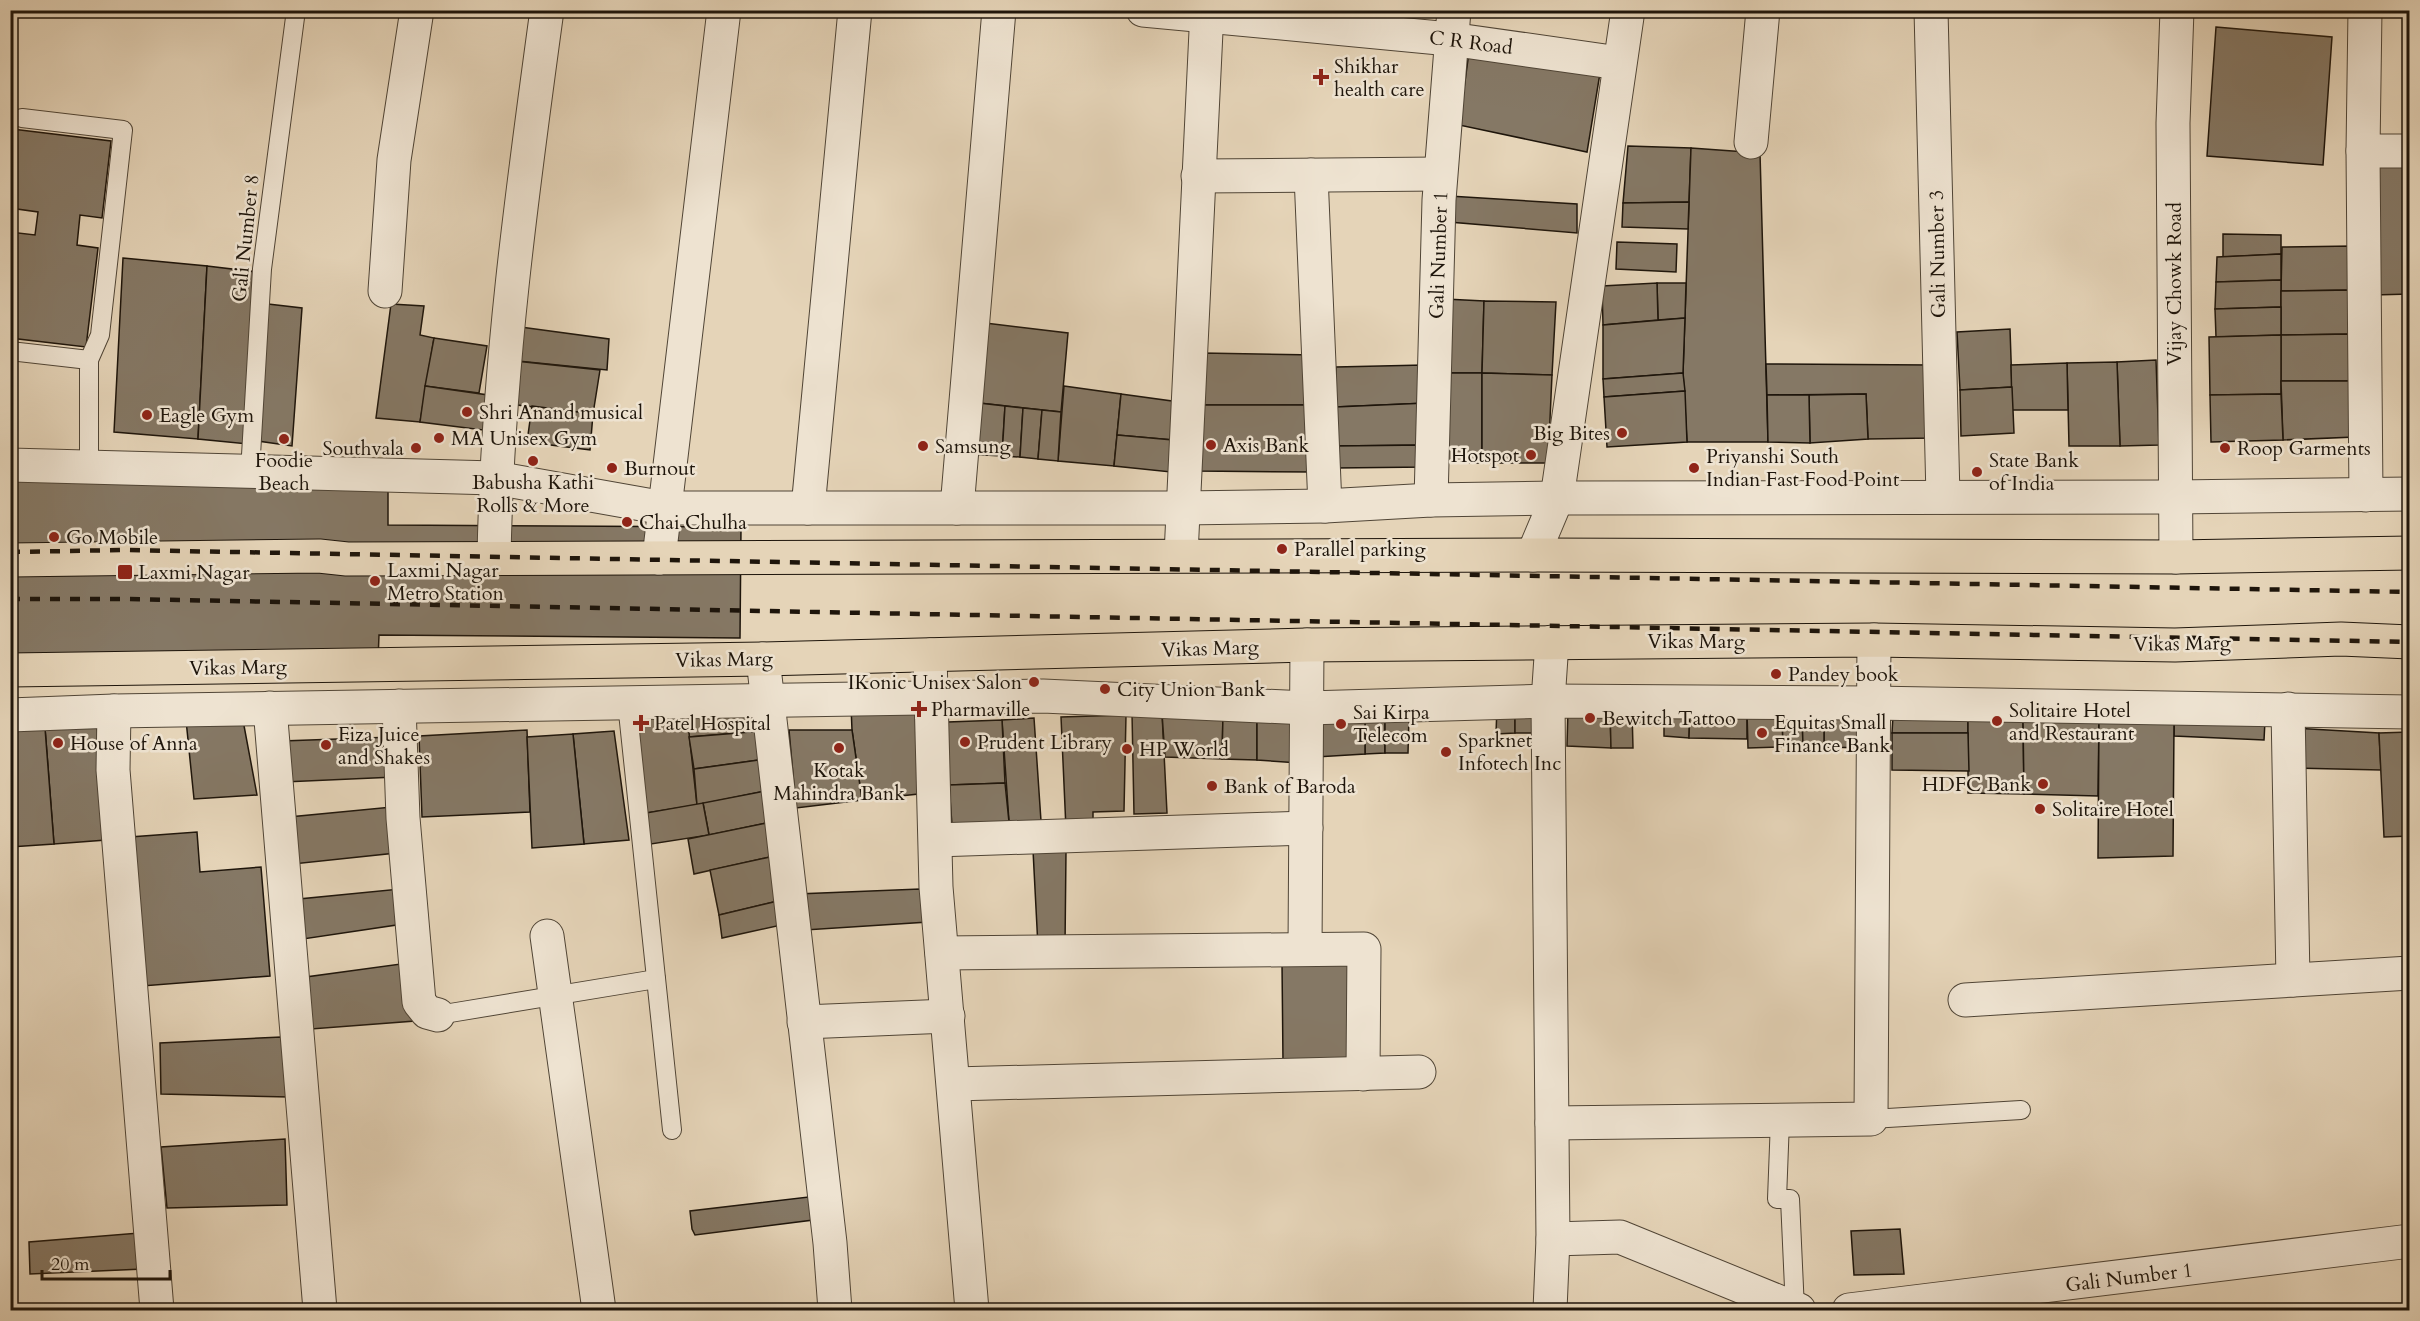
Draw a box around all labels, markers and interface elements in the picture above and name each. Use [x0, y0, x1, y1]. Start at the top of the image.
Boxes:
street label: C R Road [1428, 24, 1515, 61]
place label: Shikhar health care [1334, 53, 1425, 103]
marker: Shikhar health care [1312, 68, 1330, 86]
street label: Gali Number 8 [225, 173, 266, 303]
street label: Gali Number 1 [1423, 190, 1454, 320]
street label: Gali Number 3 [1923, 190, 1952, 318]
street label: Vijay Chowk Road [2161, 202, 2188, 366]
place label: Shri Anand musical [479, 399, 643, 426]
place label: Eagle Gym [159, 402, 254, 429]
marker: Shri Anand musical [460, 405, 474, 419]
marker: Eagle Gym [140, 408, 154, 422]
place label: Big Bites [1533, 420, 1610, 447]
place label: MA Unisex Gym [451, 425, 597, 452]
marker: Big Bites [1615, 426, 1629, 440]
marker: MA Unisex Gym [432, 431, 446, 445]
marker: Foodie Beach [277, 432, 291, 446]
place label: Axis Bank [1223, 432, 1309, 459]
place label: Samsung [935, 433, 1012, 460]
place label: Southvala [322, 435, 404, 462]
place label: Roop Garments [2237, 435, 2371, 462]
marker: Axis Bank [1204, 438, 1218, 452]
marker: Samsung [916, 439, 930, 453]
marker: Southvala [409, 441, 423, 455]
marker: Roop Garments [2218, 441, 2232, 455]
place label: Hotspot [1451, 442, 1520, 469]
place label: Priyanshi South Indian Fast Food Point [1706, 443, 1900, 493]
place label: Foodie Beach [255, 447, 313, 497]
place label: State Bank of India [1989, 447, 2079, 497]
marker: Hotspot [1524, 448, 1538, 462]
marker: Babusha Kathi Rolls & More [526, 454, 540, 468]
place label: Burnout [624, 455, 696, 482]
marker: Burnout [605, 461, 619, 475]
marker: Priyanshi South Indian Fast Food Point [1687, 461, 1701, 475]
marker: State Bank of India [1970, 465, 1984, 479]
place label: Babusha Kathi Rolls & More [472, 469, 594, 519]
place label: Chai Chulha [639, 509, 747, 536]
marker: Chai Chulha [620, 515, 634, 529]
place label: Go Mobile [66, 524, 158, 551]
marker: Go Mobile [47, 530, 61, 544]
place label: Parallel parking [1294, 536, 1426, 563]
marker: Parallel parking [1275, 542, 1289, 556]
place label: Laxmi Nagar Metro Station [387, 557, 504, 607]
place label: Laxmi Nagar [138, 559, 250, 586]
marker: Laxmi Nagar [116, 563, 134, 581]
marker: Laxmi Nagar Metro Station [368, 574, 382, 588]
street label: Vikas Marg [1647, 628, 1746, 655]
street label: Vikas Marg [2133, 629, 2232, 658]
street label: Vikas Marg [1161, 633, 1260, 664]
street label: Vikas Marg [675, 645, 774, 674]
street label: Vikas Marg [189, 653, 288, 682]
place label: Pandey book [1788, 661, 1899, 688]
marker: Pandey book [1769, 667, 1783, 681]
place label: IKonic Unisex Salon [848, 669, 1023, 696]
marker: IKonic Unisex Salon [1027, 675, 1041, 689]
place label: City Union Bank [1117, 676, 1266, 703]
marker: City Union Bank [1098, 682, 1112, 696]
place label: Pharmaville [931, 696, 1030, 723]
place label: Solitaire Hotel and Restaurant [2009, 697, 2135, 747]
place label: Sai Kirpa Telecom [1353, 699, 1430, 749]
marker: Pharmaville [912, 702, 926, 716]
place label: Bewitch Tattoo [1602, 705, 1736, 732]
place label: Equitas Small Finance Bank [1774, 709, 1891, 759]
place label: Patel Hospital [654, 710, 771, 737]
marker: Bewitch Tattoo [1583, 711, 1597, 725]
marker: Patel Hospital [632, 714, 650, 732]
marker: Solitaire Hotel and Restaurant [1990, 714, 2004, 728]
marker: Sai Kirpa Telecom [1334, 717, 1348, 731]
place label: Fiza Juice and Shakes [338, 721, 430, 771]
marker: Equitas Small Finance Bank [1755, 726, 1769, 740]
place label: Sparknet Infotech Inc [1458, 727, 1561, 777]
place label: Prudent Library [977, 729, 1113, 756]
place label: House of Anna [70, 730, 198, 757]
marker: Prudent Library [958, 735, 972, 749]
marker: House of Anna [51, 736, 65, 750]
place label: HP World [1139, 736, 1229, 763]
marker: Fiza Juice and Shakes [319, 738, 333, 752]
marker: Kotak Mahindra Bank [832, 741, 846, 755]
marker: HP World [1120, 742, 1134, 756]
marker: Sparknet Infotech Inc [1439, 745, 1453, 759]
place label: Kotak Mahindra Bank [773, 757, 905, 807]
place label: HDFC Bank [1922, 771, 2031, 798]
place label: Bank of Baroda [1224, 773, 1356, 800]
marker: HDFC Bank [2036, 777, 2050, 791]
marker: Bank of Baroda [1205, 779, 1219, 793]
place label: Solitaire Hotel [2052, 796, 2174, 823]
marker: Solitaire Hotel [2033, 802, 2047, 816]
scale bar [42, 1243, 170, 1281]
text: 20 m [51, 1252, 90, 1277]
street label: Gali Number 1 [2064, 1256, 2194, 1299]

